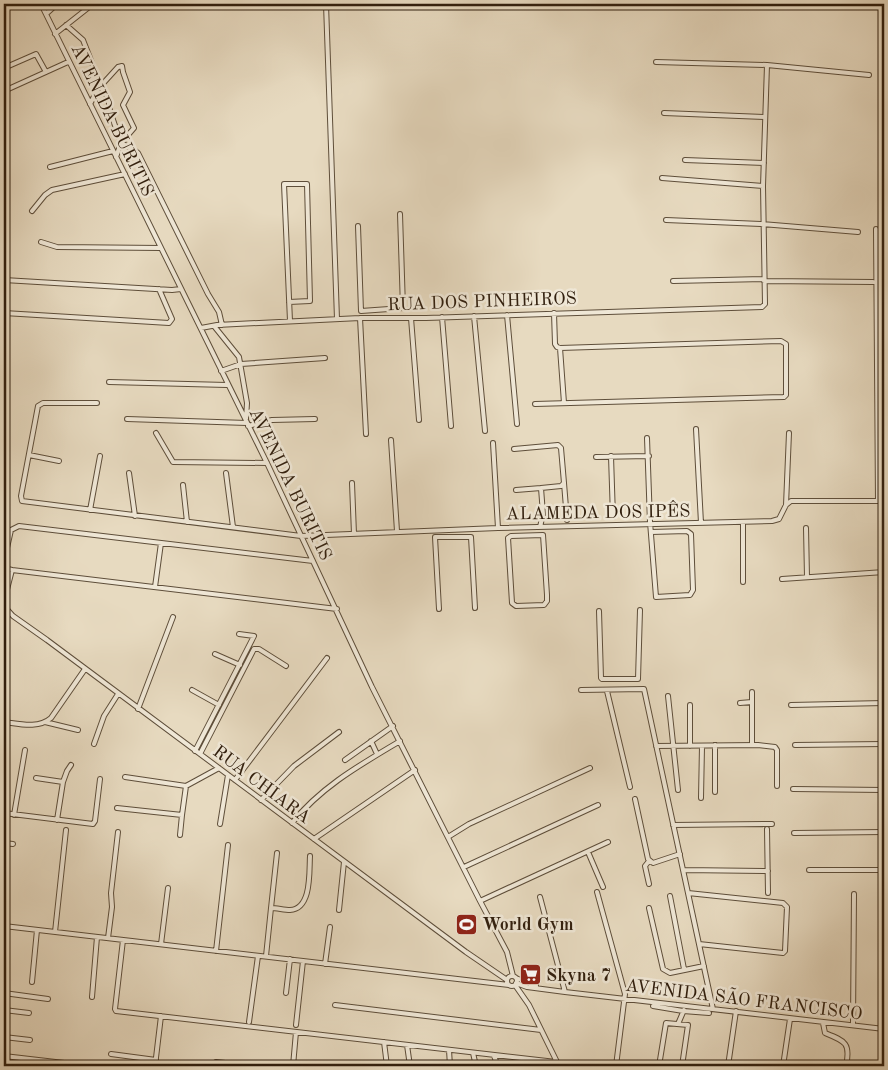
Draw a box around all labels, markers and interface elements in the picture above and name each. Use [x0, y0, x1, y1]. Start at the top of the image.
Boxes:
street label: AVENIDA BURITIS [67, 41, 157, 199]
street label: RUA DOS PINHEIROS [387, 290, 577, 314]
street label: AVENIDA BURITIS [245, 405, 335, 563]
street label: ALAMEDA DOS IPÊS [506, 498, 690, 524]
street label: RUA CHIARA [209, 742, 314, 827]
sports icon: World Gym [454, 912, 478, 936]
place label: World Gym [482, 916, 574, 934]
supermarket icon: Skyna 7 [518, 963, 542, 987]
place label: Skyna 7 [546, 967, 611, 985]
street label: AVENIDA SÃO FRANCISCO [624, 973, 864, 1023]

